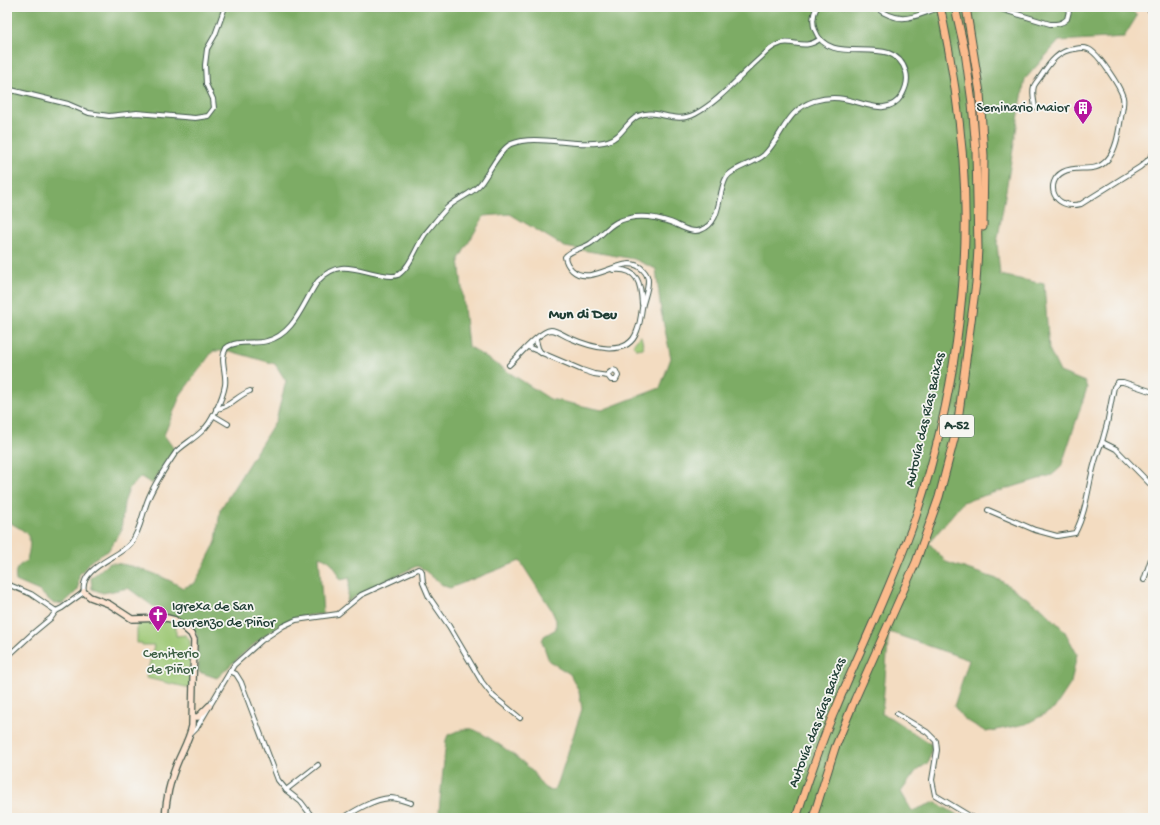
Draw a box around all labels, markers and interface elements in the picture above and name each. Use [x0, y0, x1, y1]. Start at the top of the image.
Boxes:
building icon: Seminario Maior [1072, 97, 1094, 125]
place label: Seminario Maior [977, 100, 1070, 117]
district label: Mun di Deu [549, 306, 618, 324]
street label: Autovía das Rías Baixas [902, 350, 950, 489]
road number: A-52 [940, 415, 974, 437]
place label: Igrexa de San Lourenzo de Piñor [172, 599, 276, 632]
church icon: Igrexa de San Lourenzo de Piñor [147, 604, 169, 632]
park label: Cemiterio de Piñor [143, 646, 199, 679]
street label: Autovía das Rías Baixas [785, 655, 851, 790]

